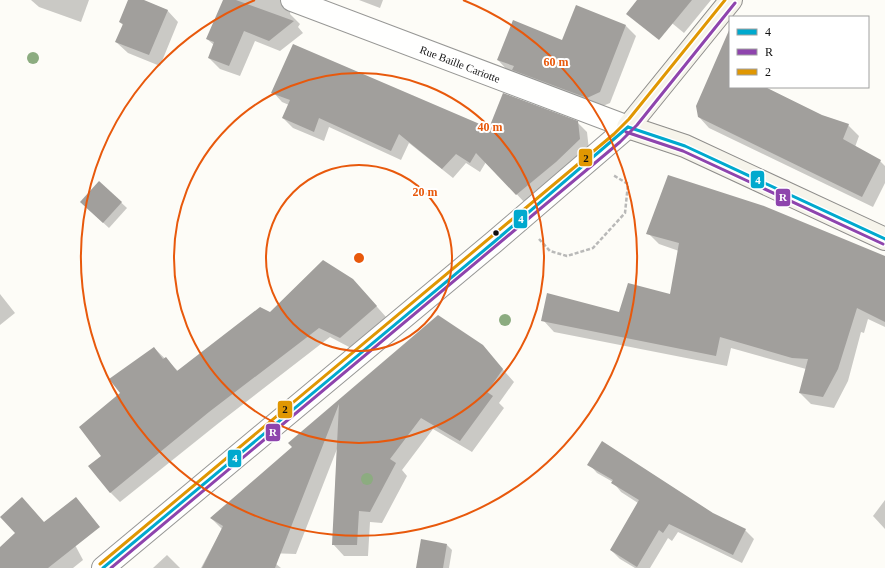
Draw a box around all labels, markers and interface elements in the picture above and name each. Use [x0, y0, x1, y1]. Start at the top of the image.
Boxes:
legend [729, 16, 869, 88]
text: 4 [765, 25, 771, 39]
street label: Rue Baille Cariotte [418, 43, 502, 85]
text: R [765, 45, 773, 59]
text: 60 m [544, 55, 569, 69]
text: 2 [765, 65, 771, 79]
text: 40 m [478, 120, 503, 134]
line badge: 2 [578, 148, 593, 167]
text: 2 [583, 152, 589, 164]
line badge: 4 [750, 170, 765, 189]
text: 4 [755, 174, 761, 186]
text: 20 m [413, 185, 438, 199]
line badge: R [775, 188, 791, 207]
text: R [779, 191, 788, 203]
line badge: 4 [513, 209, 528, 229]
text: 4 [518, 213, 524, 225]
unlabelled marker [491, 228, 501, 238]
centre of rings [352, 251, 366, 265]
line badge: 2 [277, 400, 293, 419]
text: 2 [282, 403, 288, 415]
line badge: R [265, 423, 281, 442]
text: R [269, 426, 278, 438]
line badge: 4 [227, 449, 242, 468]
text: 4 [232, 452, 238, 464]

